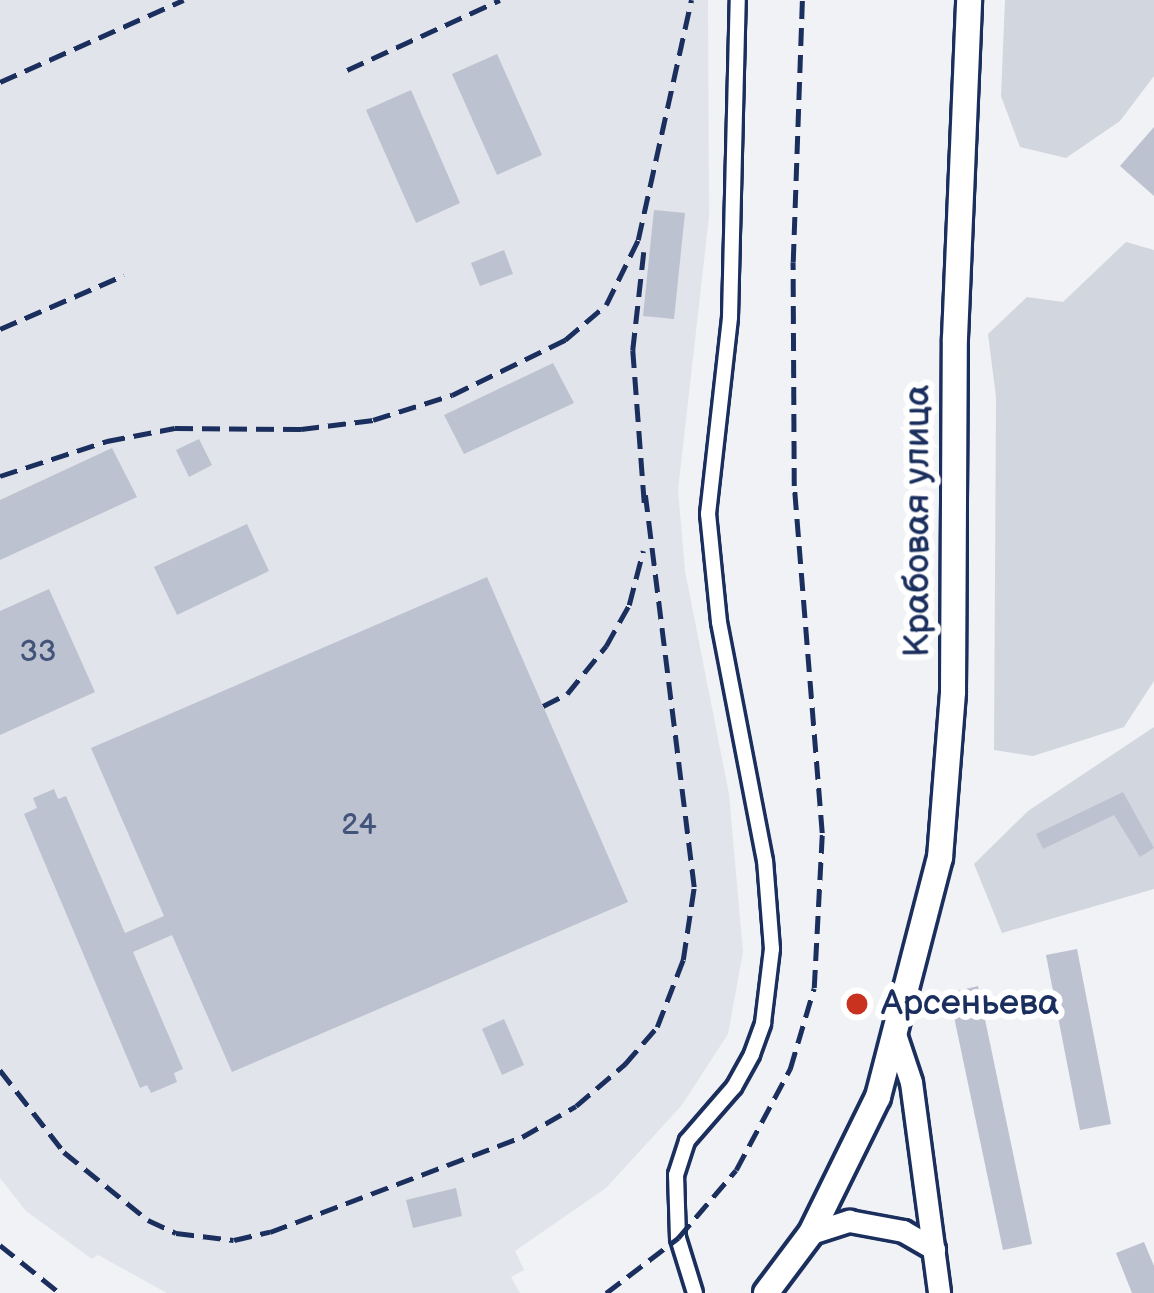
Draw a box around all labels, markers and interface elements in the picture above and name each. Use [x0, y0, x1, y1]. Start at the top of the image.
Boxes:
street label: Крабовая улица [896, 385, 940, 657]
house number: 33 [20, 634, 56, 670]
house number: 24 [341, 807, 377, 843]
place label: Арсеньева [881, 982, 1059, 1026]
marker: Арсеньева [844, 991, 870, 1017]

